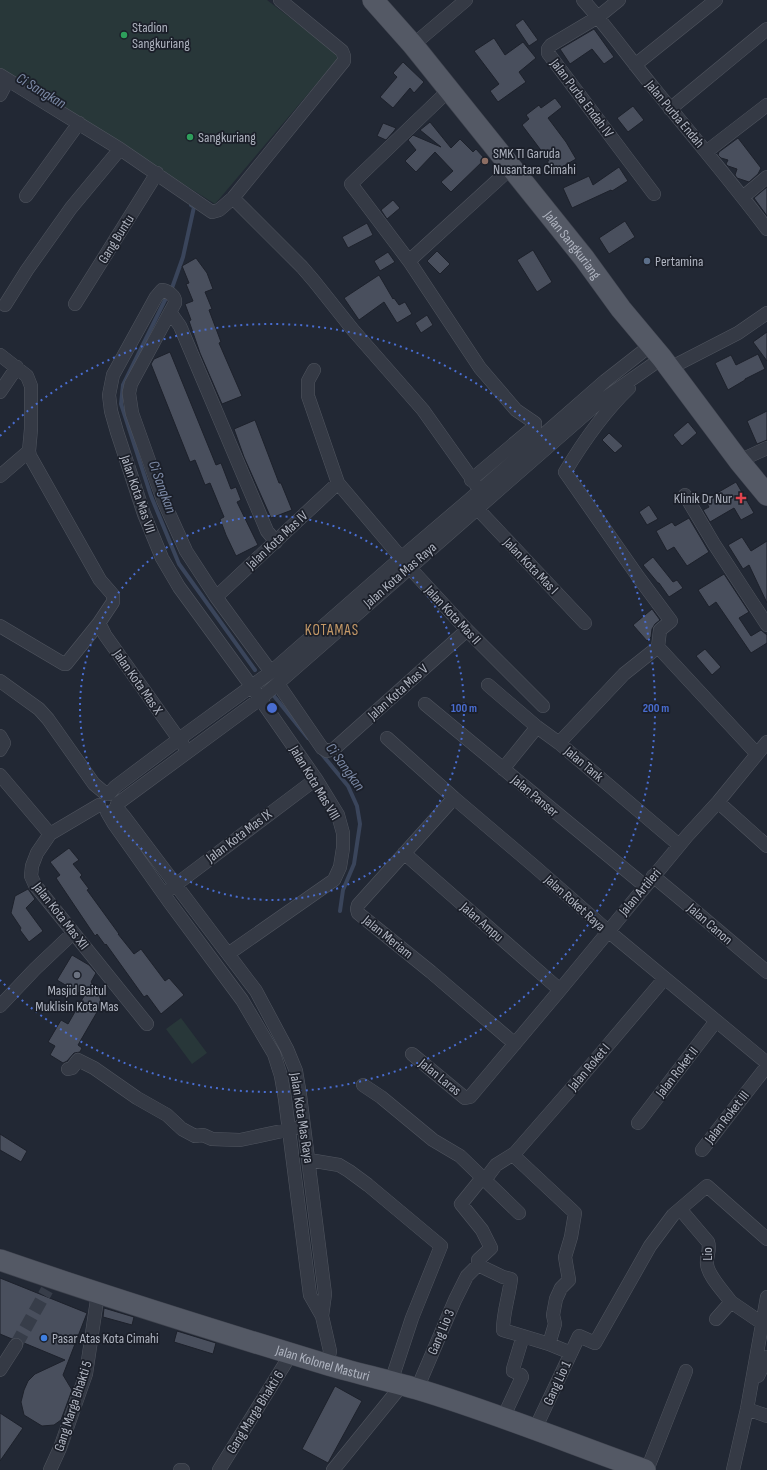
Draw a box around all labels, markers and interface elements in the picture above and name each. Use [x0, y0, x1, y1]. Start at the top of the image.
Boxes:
place label: Stadion Sangkuriang [132, 19, 190, 52]
marker: Stadion Sangkuriang [119, 30, 129, 40]
street label: Jalan Purba Endah IV [546, 55, 617, 141]
water label: Ci Sangkan [13, 69, 69, 113]
street label: Jalan Purba Endah [641, 76, 708, 151]
place label: Sangkuriang [198, 129, 256, 146]
marker: Sangkuriang [185, 132, 195, 142]
place label: SMK TI Garuda Nusantara Cimahi [493, 145, 576, 178]
marker: SMK TI Garuda Nusantara Cimahi [480, 156, 490, 166]
street label: Jalan Sangkuriang [540, 206, 605, 283]
street label: Gang Buntu [94, 211, 138, 267]
place label: Pertamina [655, 253, 703, 270]
marker: Pertamina [642, 256, 652, 266]
street label: Jalan Kota Mas VII [116, 452, 159, 535]
water label: Ci Sangkan [144, 458, 180, 516]
place label: Klinik Dr Nur [674, 490, 732, 507]
marker: Klinik Dr Nur [735, 492, 747, 504]
street label: Jalan Kota Mas IV [242, 507, 312, 574]
street label: Jalan Kota Mas I [499, 533, 562, 598]
street label: Jalan Kota Mas Raya [359, 539, 440, 612]
street label: Jalan Kota Mas II [421, 581, 485, 648]
district label: KOTAMAS [305, 621, 359, 640]
street label: Jalan Kota Mas X [109, 646, 167, 718]
street label: Jalan Kota Mas V [364, 660, 432, 724]
centre of rings [265, 701, 279, 715]
text: 100 m [451, 701, 477, 716]
text: 200 m [643, 701, 669, 716]
water label: Ci Sangkan [321, 739, 369, 795]
street label: Jalan Kota Mas VIII [286, 742, 344, 823]
street label: Jalan Tank [560, 742, 608, 786]
street label: Jalan Panser [507, 771, 562, 821]
street label: Jalan Kota Mas IX [202, 806, 275, 867]
street label: Jalan Artileri [615, 865, 665, 920]
street label: Jalan Roket Raya [540, 871, 609, 935]
street label: Jalan Kota Mas XII [29, 878, 93, 953]
street label: Jalan Ampu [456, 898, 507, 945]
street label: Jalan Canon [683, 899, 736, 948]
street label: Jalan Meriam [359, 911, 416, 962]
marker: Masjid Baitul Muklisin Kota Mas [72, 970, 82, 980]
place label: Masjid Baitul Muklisin Kota Mas [35, 982, 119, 1015]
street label: Jalan Roket I [564, 1040, 614, 1095]
street label: Jalan Roket II [651, 1043, 702, 1101]
street label: Jalan Laras [415, 1054, 464, 1099]
street label: Jalan Kota Mas Raya [286, 1071, 318, 1164]
street label: Jalan Roket III [701, 1087, 753, 1148]
street label: Lio [699, 1247, 716, 1261]
street label: Gang Lio 3 [424, 1307, 458, 1357]
place label: Pasar Atas Kota Cimahi [52, 1330, 159, 1347]
marker: Pasar Atas Kota Cimahi [39, 1333, 49, 1343]
street label: Jalan Kolonel Masturi [273, 1341, 372, 1384]
street label: Gang Marga Bhakti 5 [50, 1358, 96, 1453]
street label: Gang Lio 1 [539, 1358, 575, 1408]
street label: Gang Marga Bhakti 6 [223, 1367, 287, 1457]

